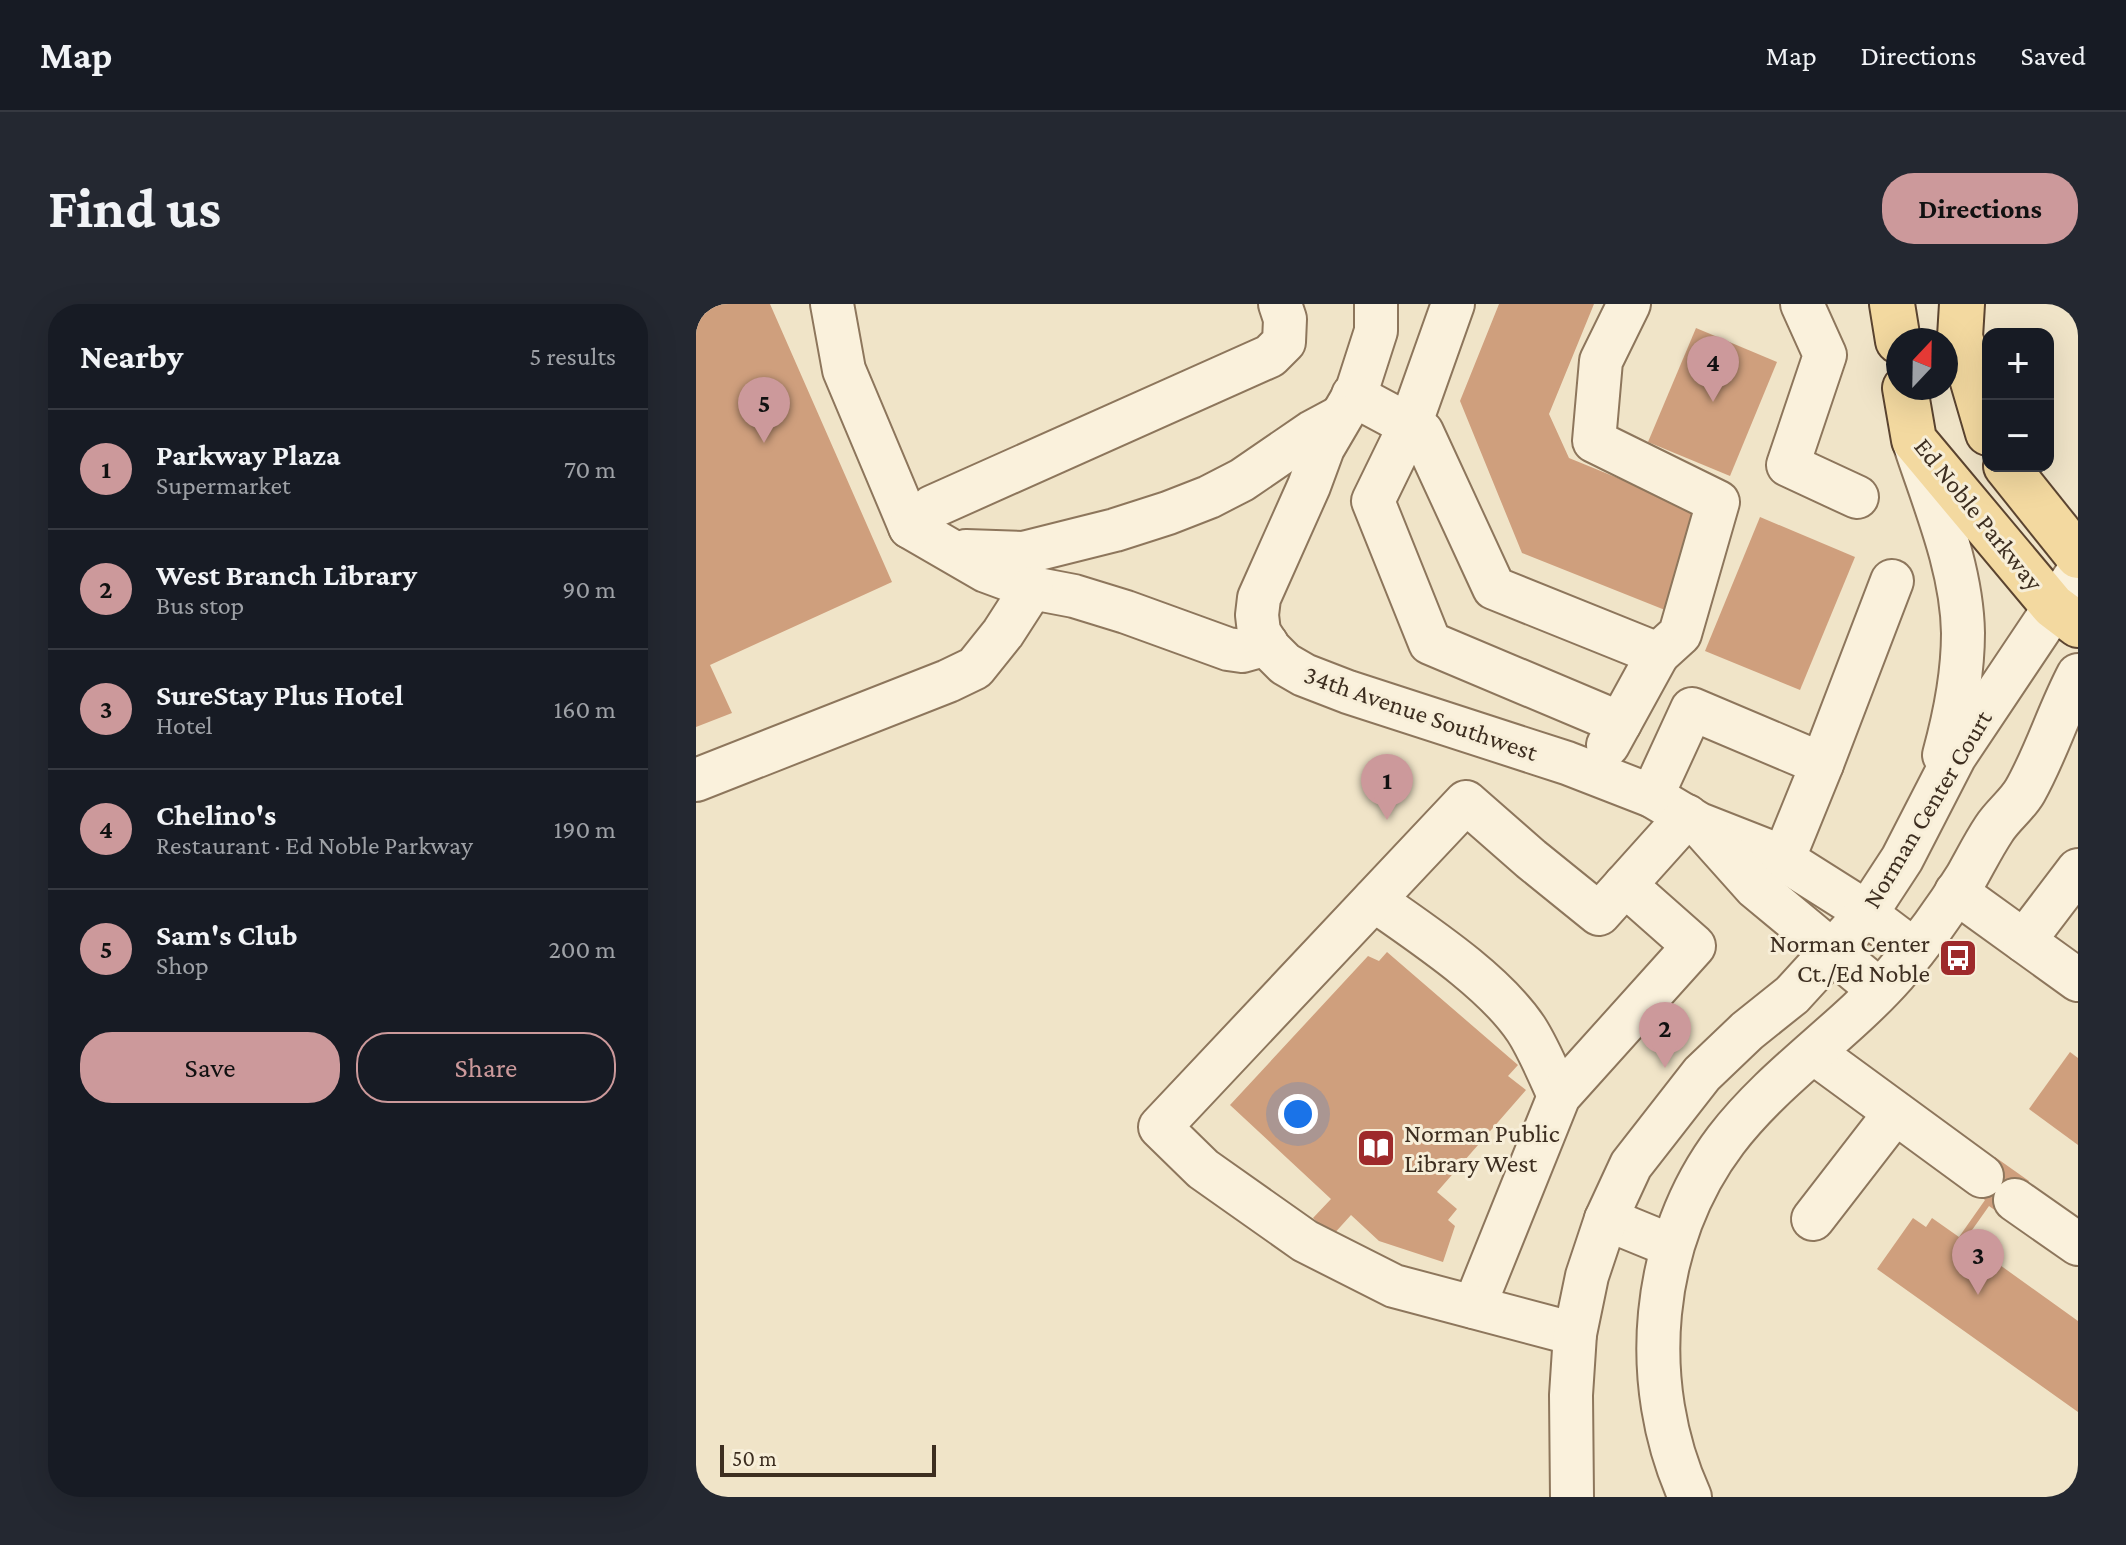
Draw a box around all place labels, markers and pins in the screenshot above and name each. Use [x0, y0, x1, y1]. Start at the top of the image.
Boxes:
pin: 4 [1687, 336, 1739, 402]
pin: 5 [738, 377, 790, 443]
pin: 1 [1361, 754, 1413, 820]
place label: Norman Center Ct./Ed Noble [1769, 929, 1930, 988]
bus stop icon: Norman Center Ct./Ed Noble [1937, 937, 1979, 979]
pin: 2 [1639, 1002, 1691, 1068]
place label: Norman Public Library West [1404, 1119, 1560, 1178]
library icon: Norman Public Library West [1355, 1127, 1397, 1169]
pin: 3 [1952, 1229, 2004, 1295]

